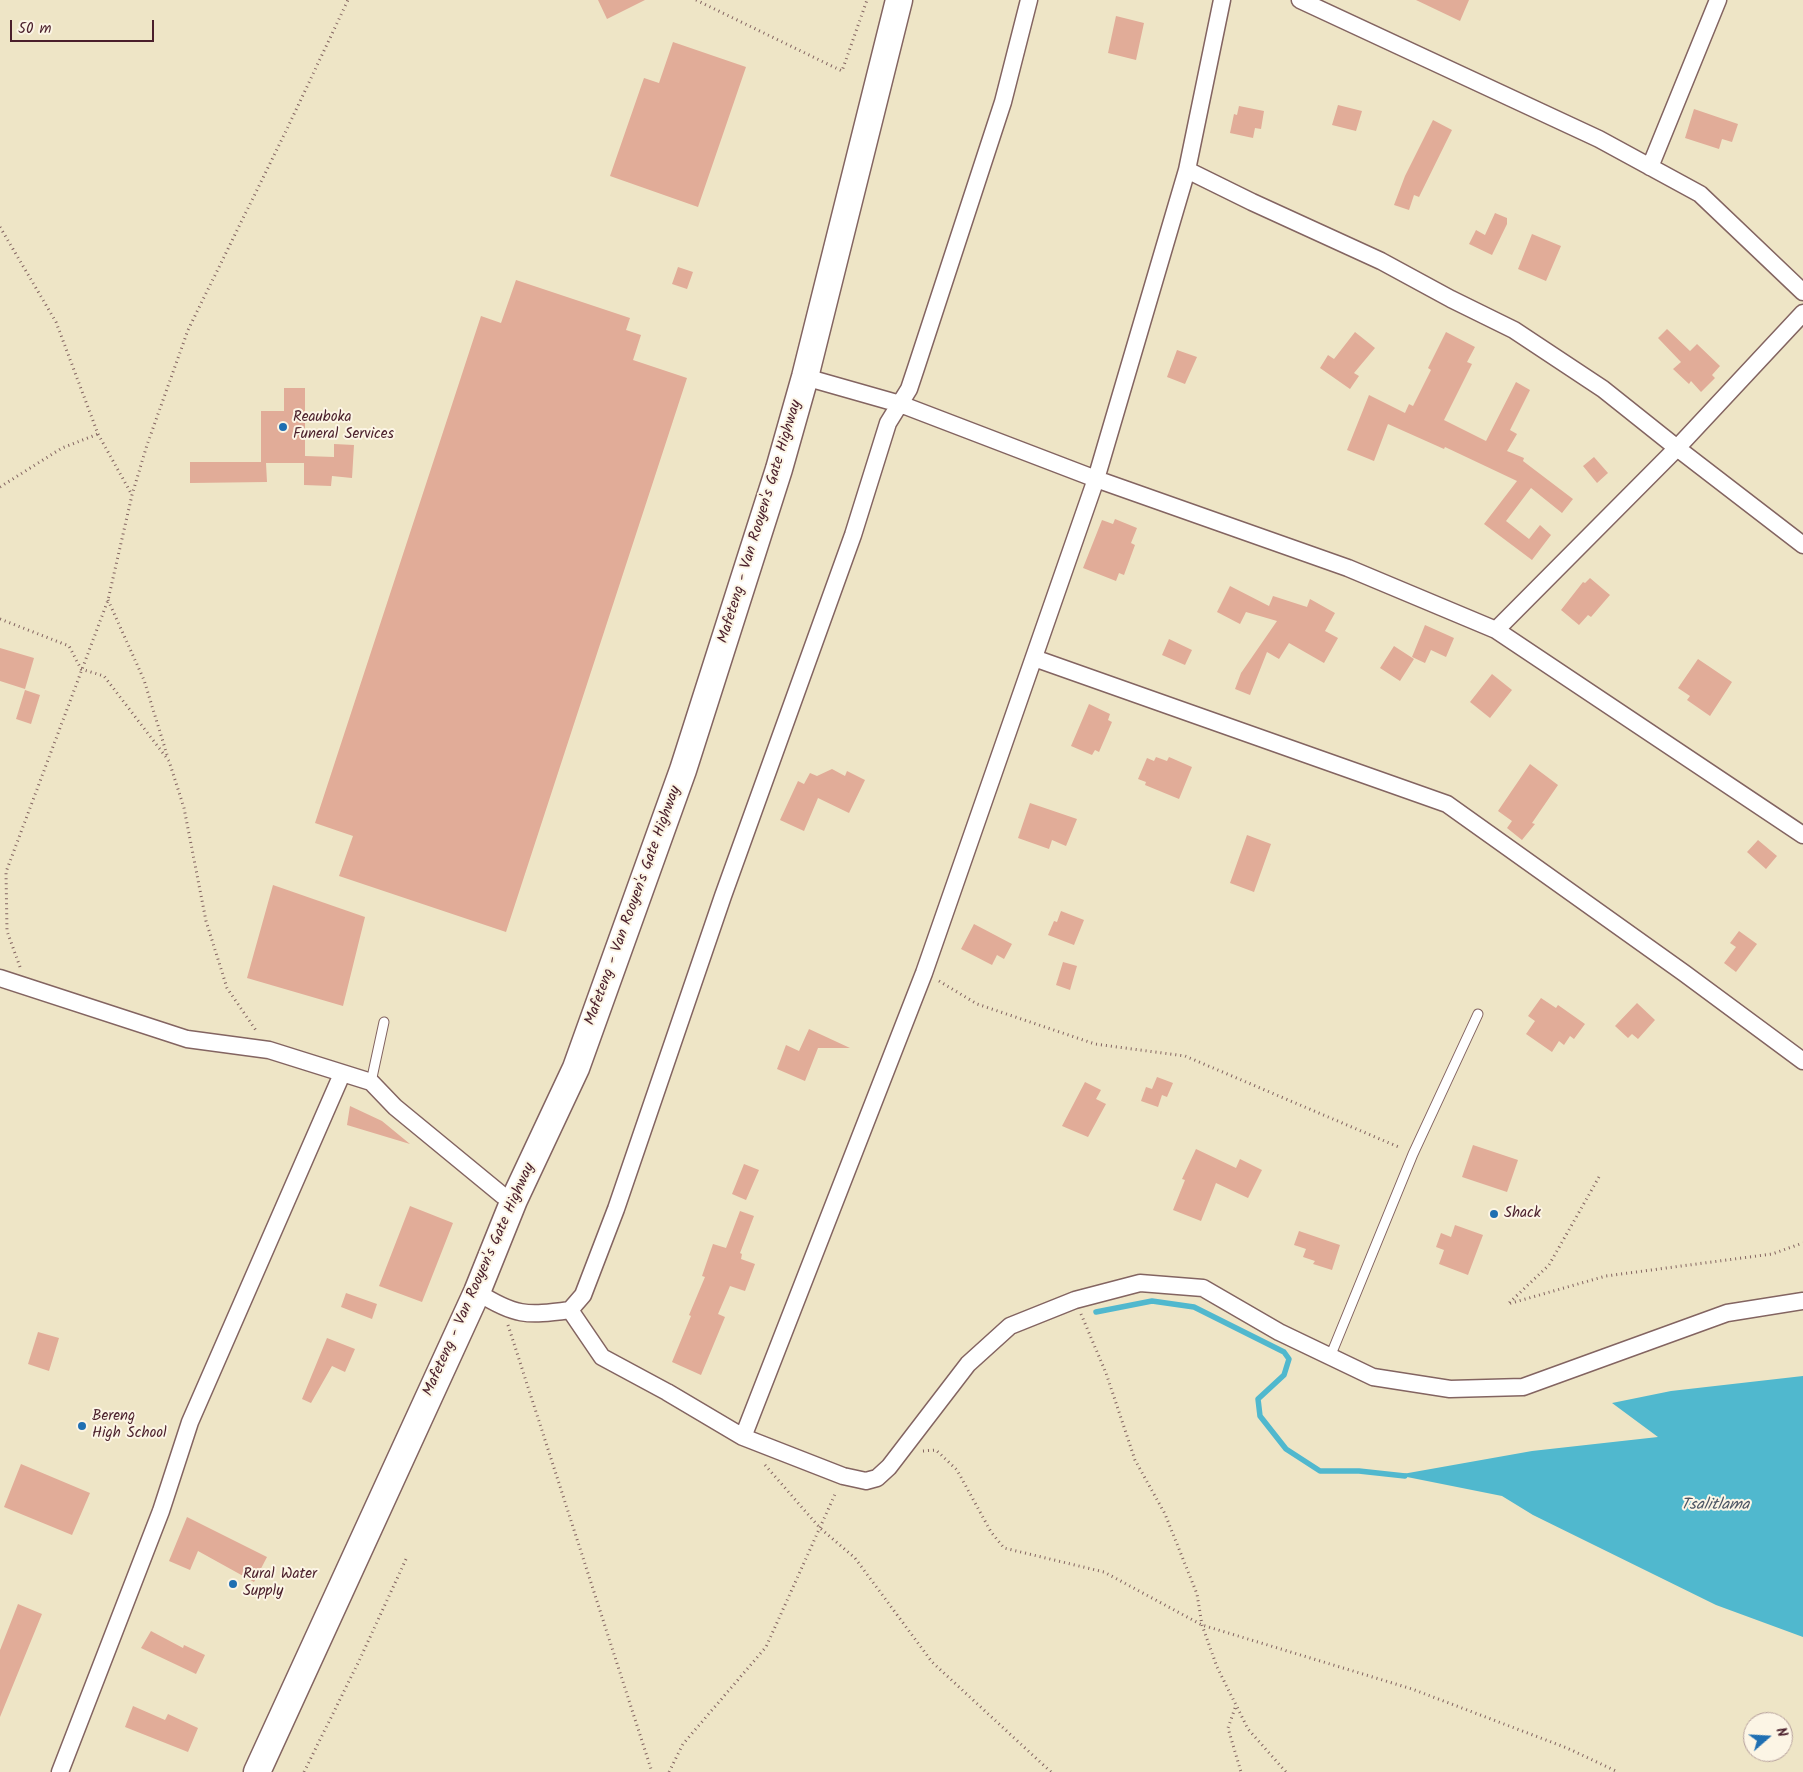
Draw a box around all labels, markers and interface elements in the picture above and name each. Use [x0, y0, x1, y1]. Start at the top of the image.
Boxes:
scale bar [12, 10, 156, 42]
text: 50 m [18, 17, 52, 41]
street label: Mafeteng - Van Rooyen's Gate Highway [715, 398, 807, 646]
place label: Reauboka Funeral Services [293, 409, 394, 444]
marker: Reauboka Funeral Services [277, 421, 289, 433]
street label: Mafeteng - Van Rooyen's Gate Highway [582, 784, 686, 1028]
street label: Mafeteng - Van Rooyen's Gate Highway [420, 1161, 540, 1399]
place label: Shack [1504, 1205, 1541, 1223]
marker: Shack [1488, 1208, 1500, 1220]
place label: Bereng High School [92, 1408, 167, 1443]
marker: Bereng High School [76, 1420, 88, 1432]
water label: Tsalitlama [1681, 1496, 1749, 1516]
place label: Rural Water Supply [243, 1566, 317, 1601]
marker: Rural Water Supply [227, 1578, 239, 1590]
north arrow [1743, 1712, 1793, 1762]
text: N [1769, 1725, 1793, 1740]

